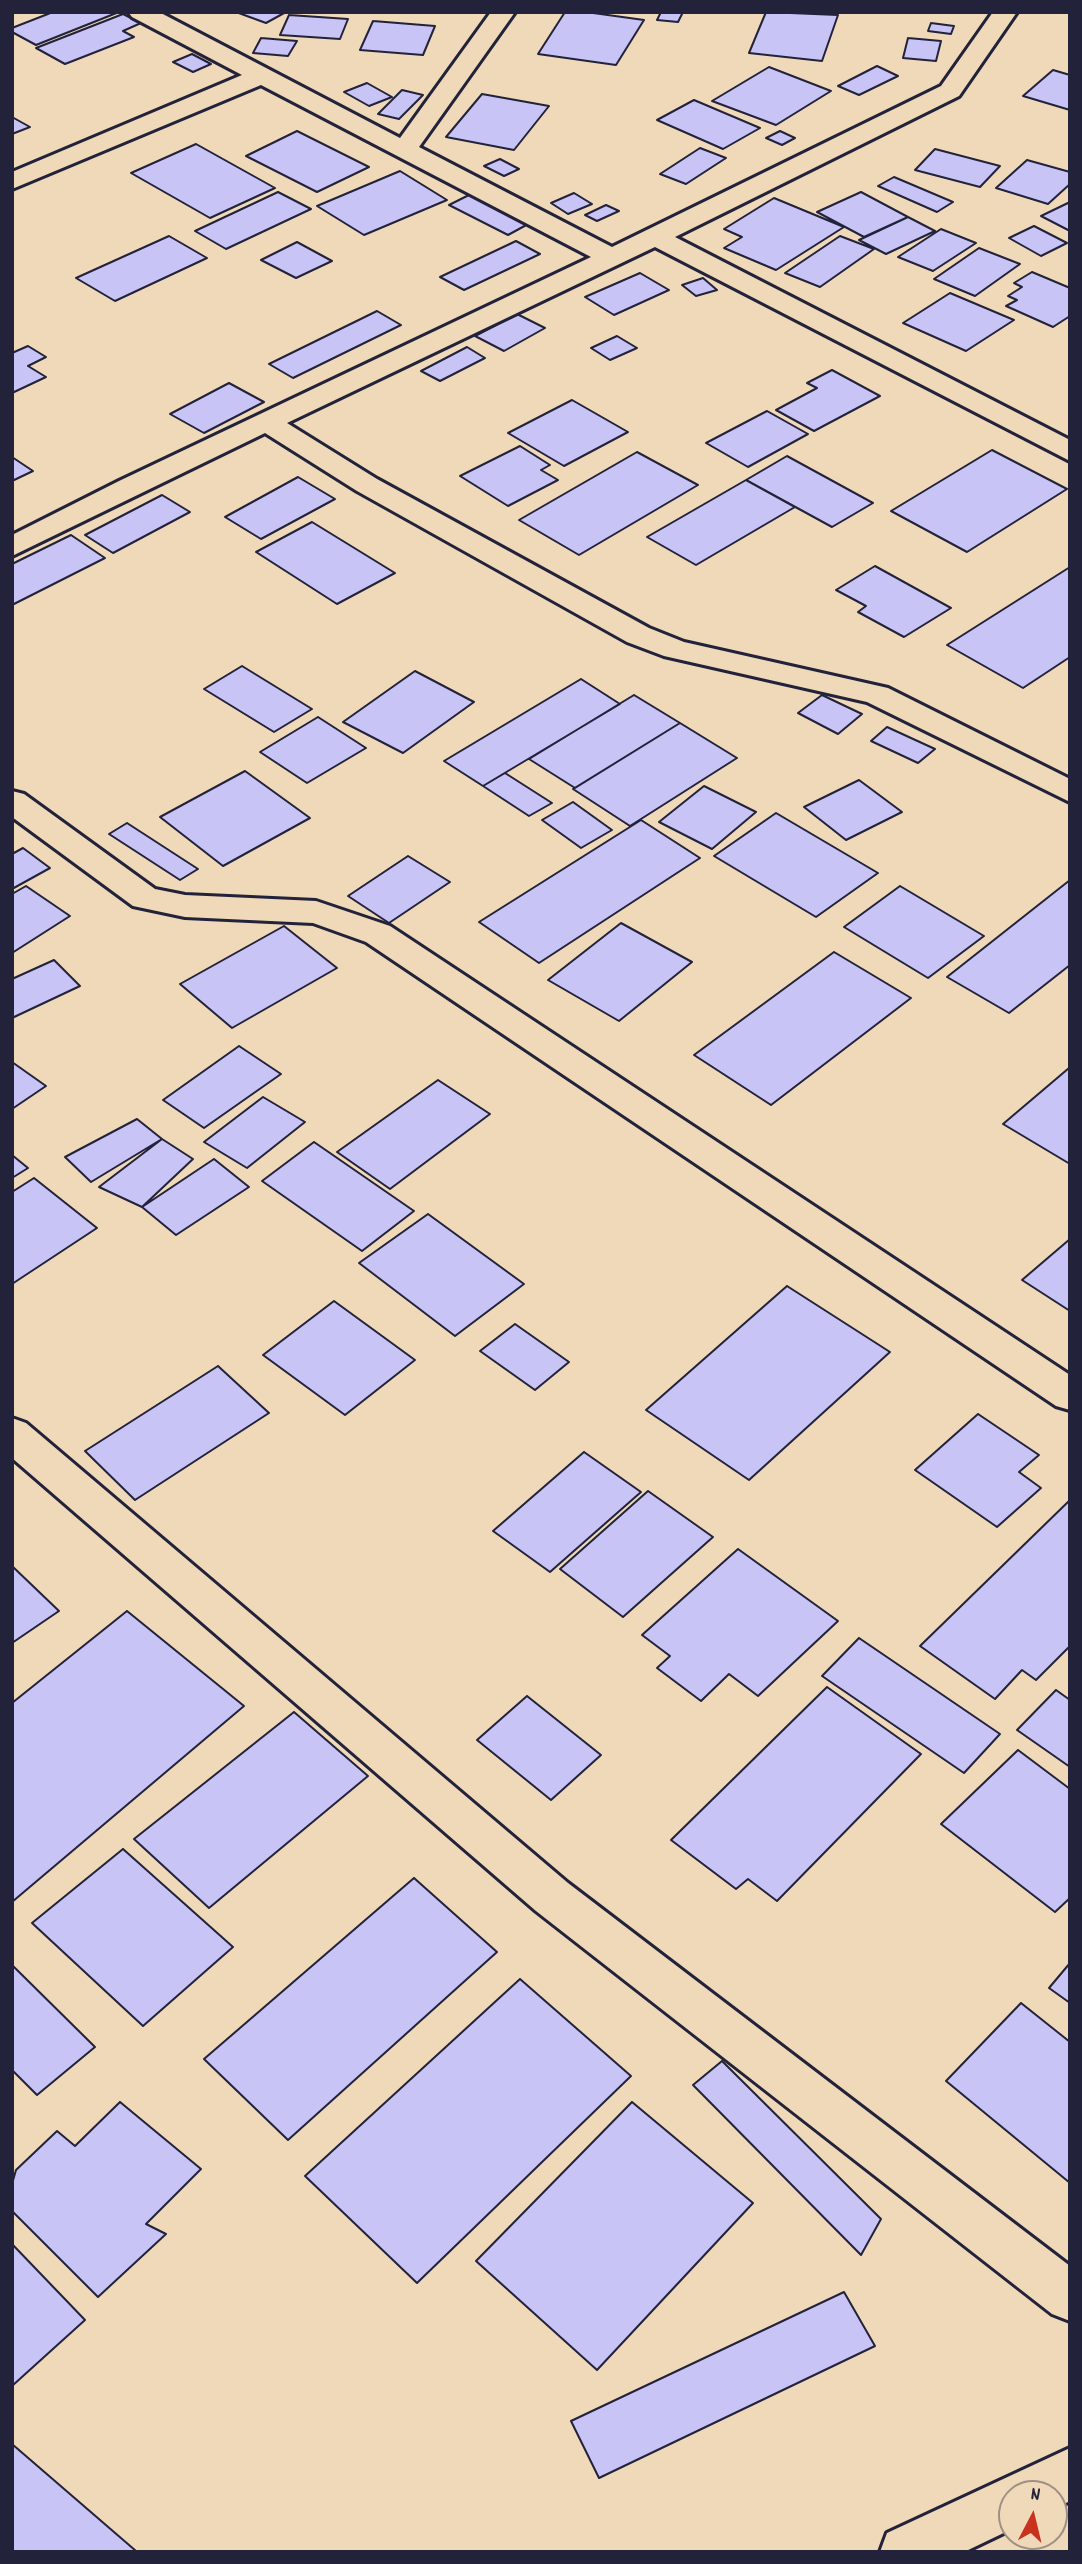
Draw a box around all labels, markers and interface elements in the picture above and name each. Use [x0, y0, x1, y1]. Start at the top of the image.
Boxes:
north arrow [998, 2480, 1068, 2550]
text: N [1029, 2482, 1042, 2510]

